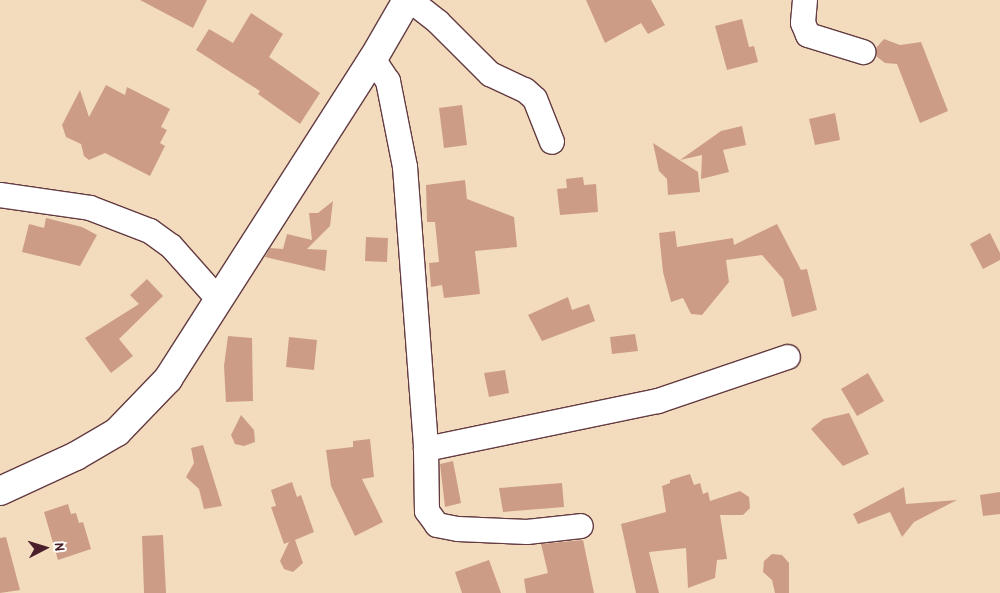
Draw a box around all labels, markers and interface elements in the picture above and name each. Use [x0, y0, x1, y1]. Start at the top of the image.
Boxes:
north arrow [20, 523, 70, 573]
text: N [51, 542, 70, 551]

